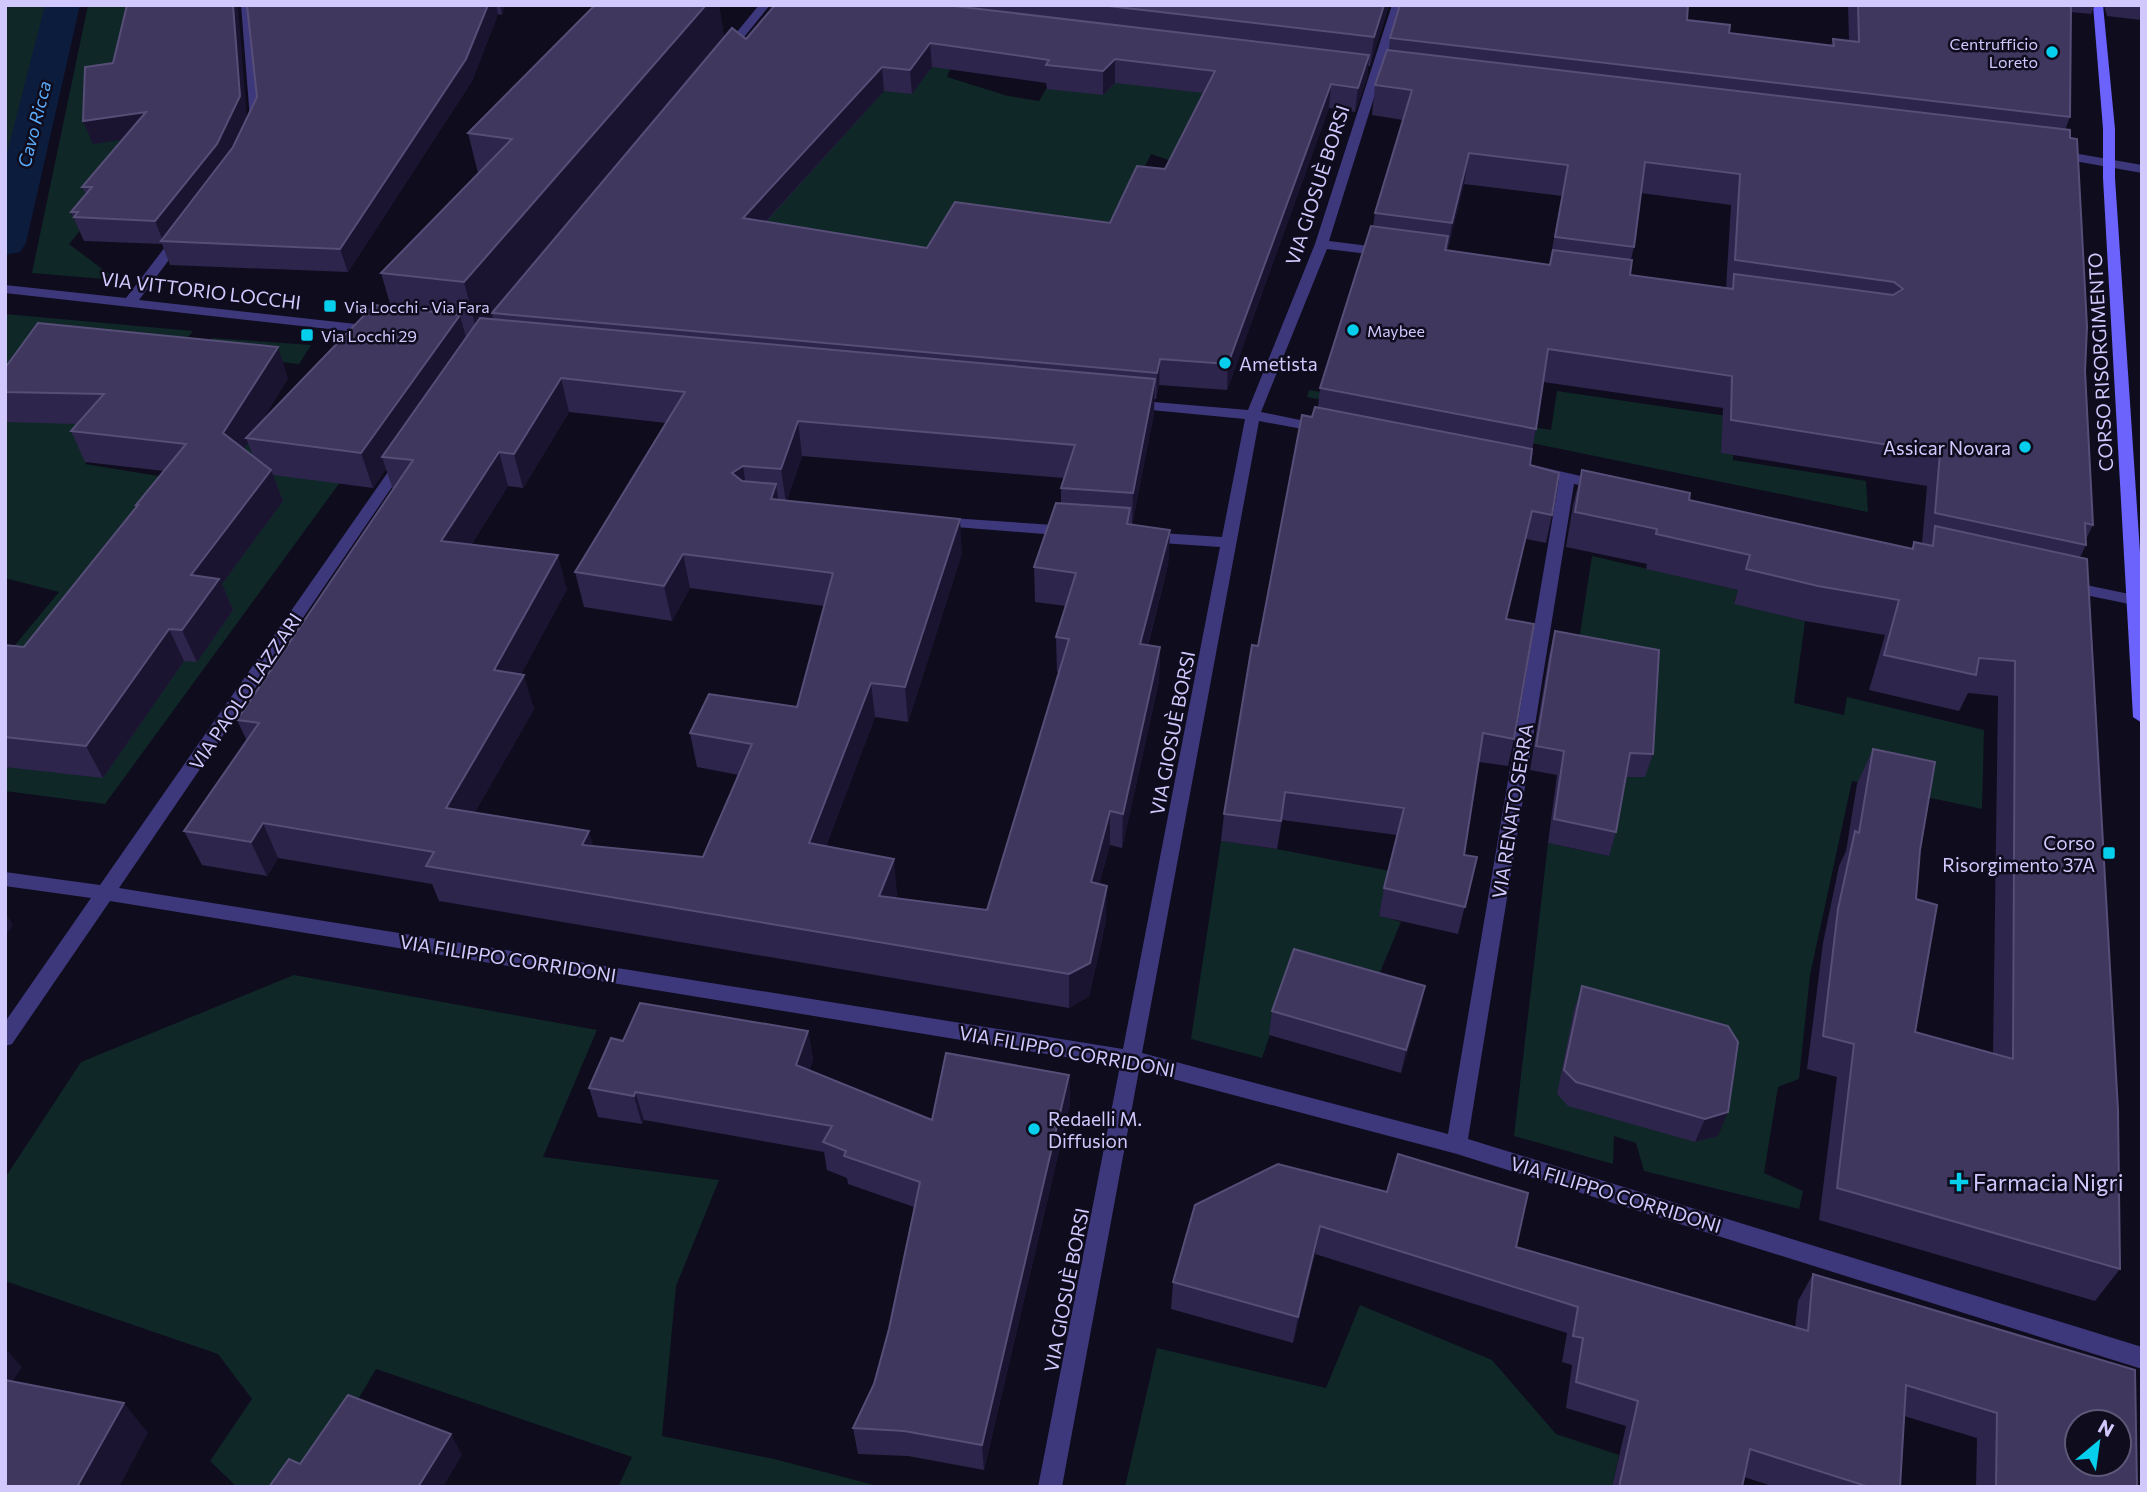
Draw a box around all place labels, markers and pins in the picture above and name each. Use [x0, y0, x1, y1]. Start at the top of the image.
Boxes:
place label: Centrufficio Loreto [1950, 34, 2038, 71]
marker: Centrufficio Loreto [2044, 44, 2060, 60]
place label: Via Locchi - Via Fara [344, 297, 490, 316]
marker: Via Locchi - Via Fara [322, 298, 338, 314]
place label: Maybee [1367, 321, 1425, 340]
marker: Maybee [1345, 322, 1361, 338]
place label: Via Locchi 29 [321, 326, 417, 345]
marker: Via Locchi 29 [299, 327, 315, 343]
place label: Ametista [1239, 352, 1318, 375]
marker: Ametista [1217, 355, 1233, 371]
place label: Assicar Novara [1883, 436, 2011, 459]
marker: Assicar Novara [2017, 439, 2033, 455]
place label: Corso Risorgimento 37A [1942, 831, 2095, 876]
marker: Corso Risorgimento 37A [2101, 845, 2117, 861]
place label: Redaelli M. Diffusion [1048, 1107, 1142, 1152]
marker: Redaelli M. Diffusion [1026, 1121, 1042, 1137]
place label: Farmacia Nigri [1973, 1168, 2124, 1196]
marker: Farmacia Nigri [1951, 1174, 1967, 1190]

